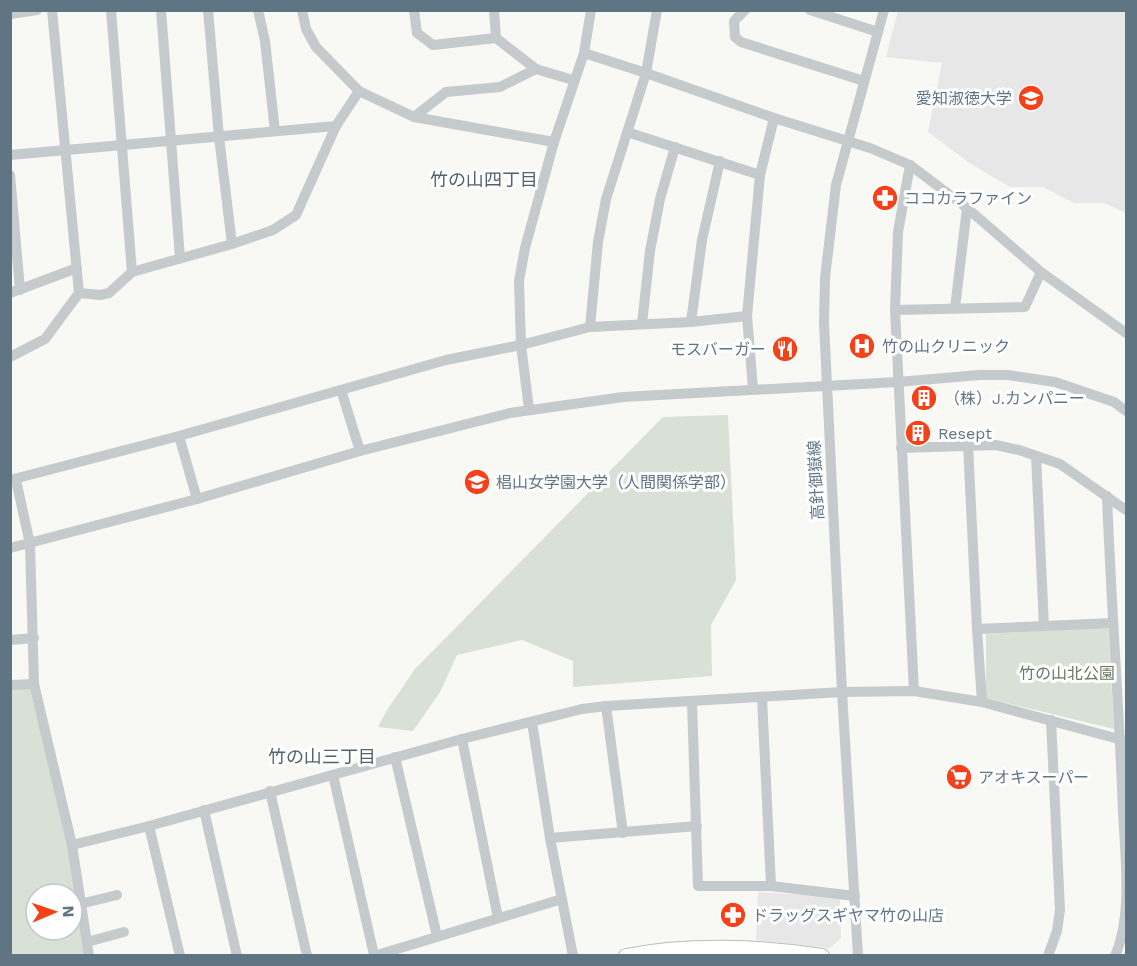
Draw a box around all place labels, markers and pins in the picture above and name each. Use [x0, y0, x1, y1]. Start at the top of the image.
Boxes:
school or university icon: 愛知淑徳大学 [1016, 83, 1046, 113]
place label: 愛知淑徳大学 [916, 89, 1012, 108]
pharmacy icon: ココカラファイン [870, 183, 900, 213]
place label: ココカラファイン [904, 189, 1032, 208]
hospital icon: 竹の山クリニック [847, 331, 877, 361]
restaurant icon: モスバーガー [770, 334, 800, 364]
place label: 竹の山クリニック [882, 337, 1010, 356]
place label: モスバーガー [670, 340, 766, 359]
building icon: （株）J.カンパニー [909, 383, 939, 413]
place label: （株）J.カンパニー [944, 389, 1085, 408]
building icon: Resept [903, 418, 933, 448]
place label: Resept [938, 424, 992, 443]
school or university icon: 椙山女学園大学（人間関係学部） [462, 467, 492, 497]
place label: 椙山女学園大学（人間関係学部） [496, 473, 736, 492]
supermarket icon: アオキスーパー [944, 762, 974, 792]
place label: アオキスーパー [978, 768, 1089, 787]
pharmacy icon: ドラッグスギヤマ竹の山店 [718, 900, 748, 930]
place label: ドラッグスギヤマ竹の山店 [752, 906, 944, 925]

